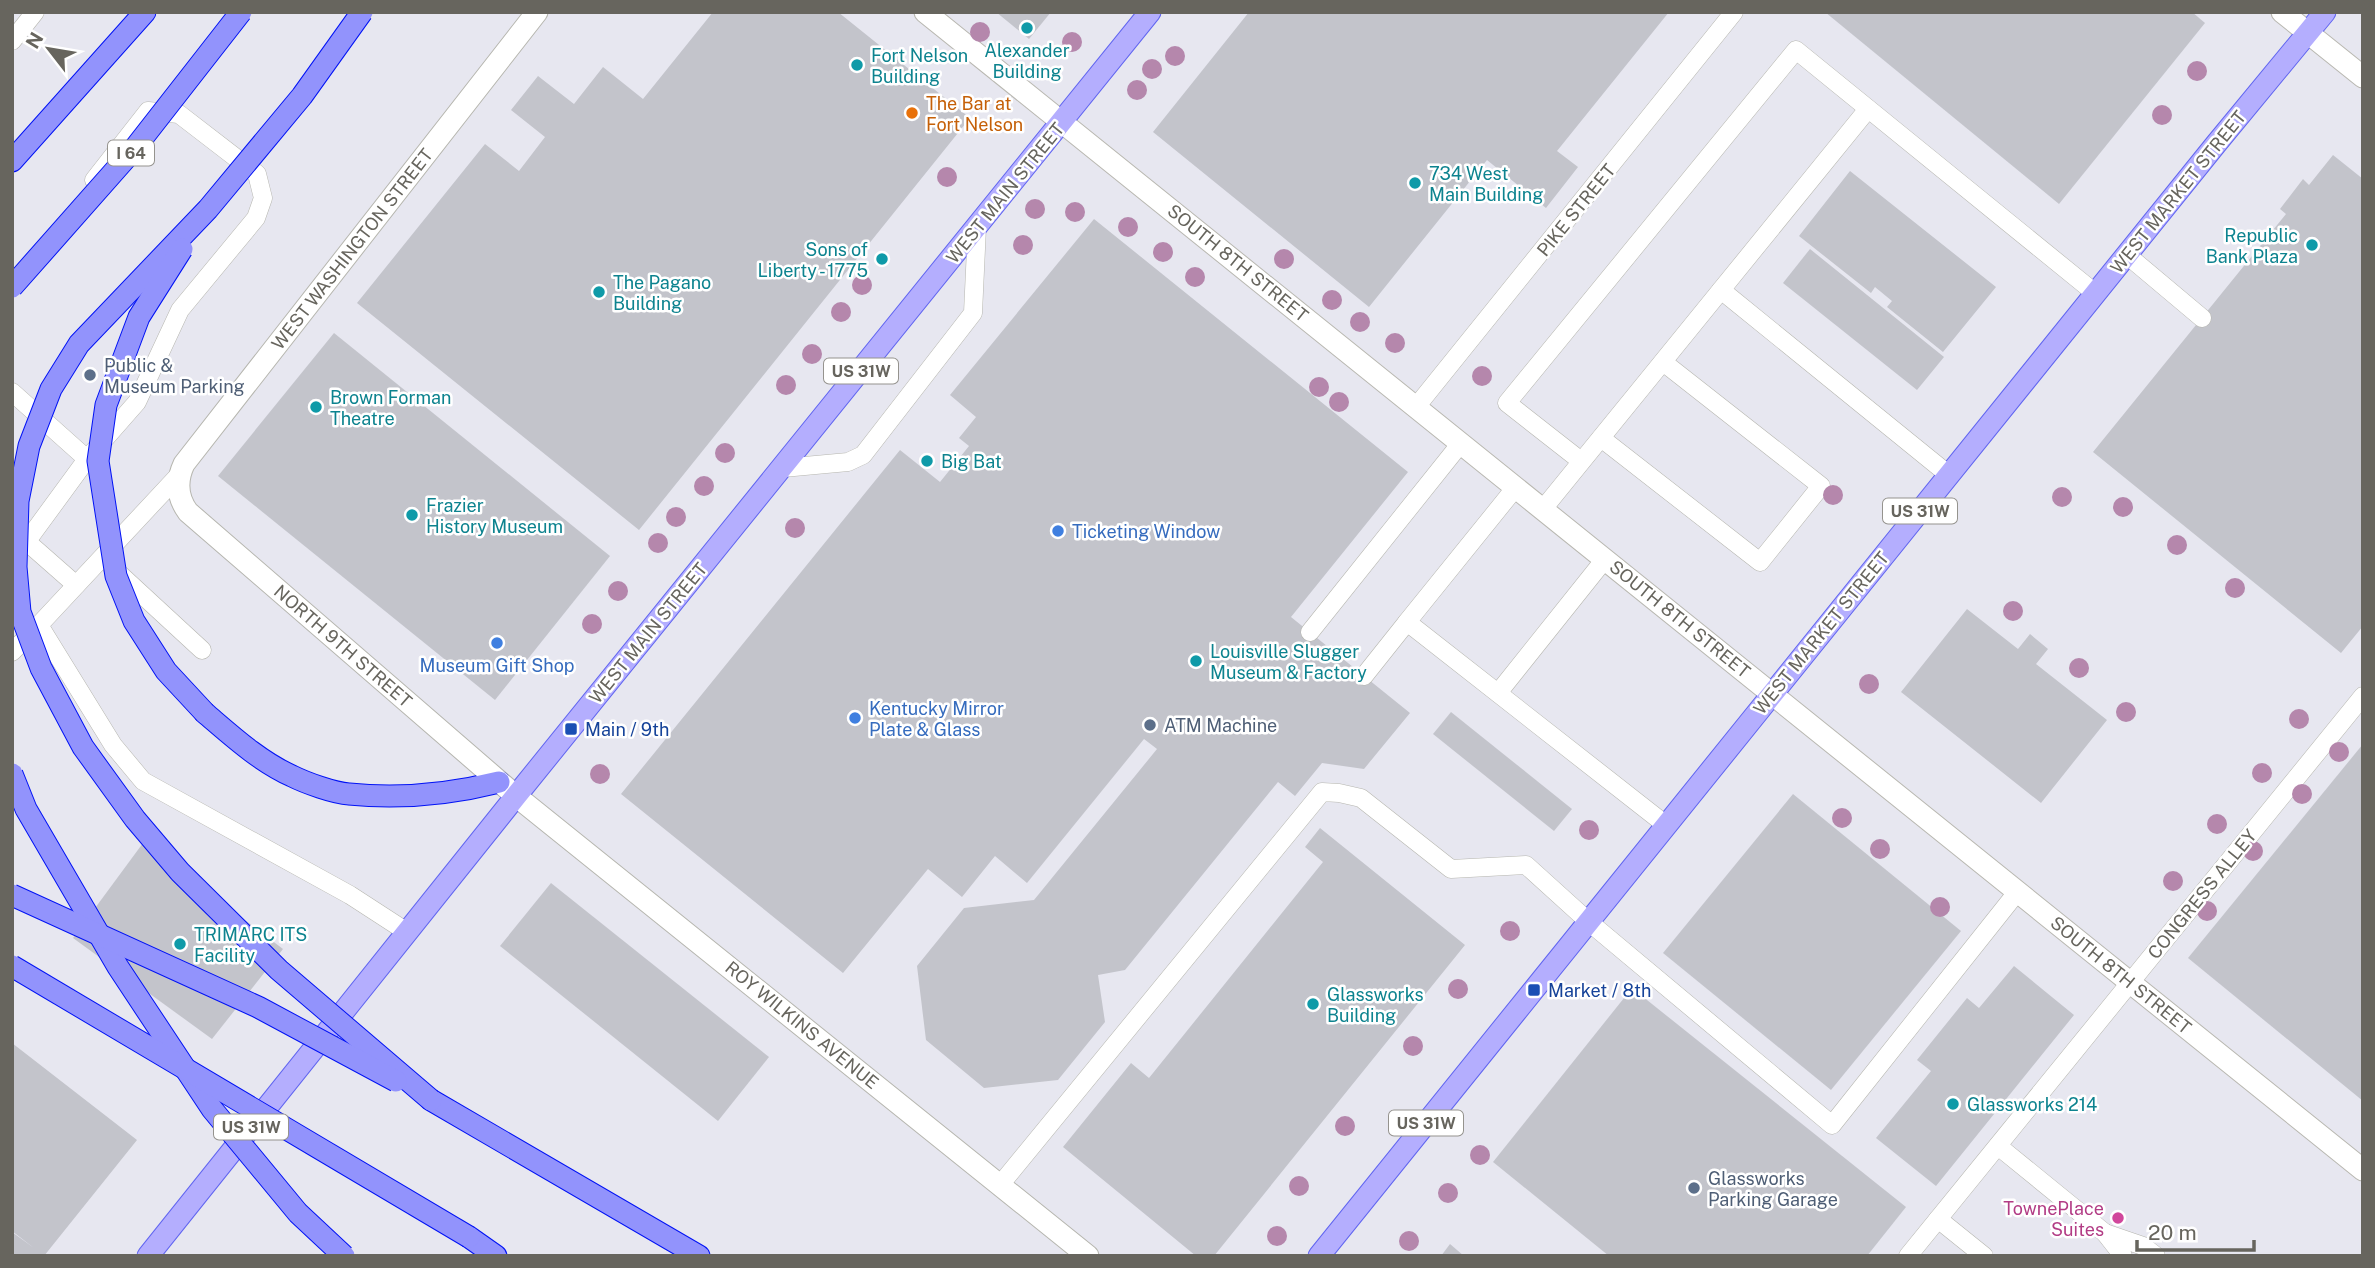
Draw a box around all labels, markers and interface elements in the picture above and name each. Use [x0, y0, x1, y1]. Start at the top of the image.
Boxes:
north arrow [14, 14, 84, 84]
marker: Alexander Building [1019, 20, 1035, 36]
text: N [21, 28, 48, 52]
place label: Alexander Building [984, 40, 1070, 82]
place label: Fort Nelson Building [871, 45, 968, 87]
marker: Fort Nelson Building [849, 57, 865, 73]
place label: The Bar at Fort Nelson [926, 93, 1023, 135]
marker: The Bar at Fort Nelson [904, 105, 920, 121]
street label: WEST MARKET STREET [2106, 106, 2250, 277]
street label: WEST MAIN STREET [942, 118, 1068, 268]
road number: I 64 [108, 140, 154, 166]
street label: WEST WASHINGTON STREET [267, 144, 437, 354]
street label: PIKE STREET [1532, 159, 1620, 260]
place label: 734 West Main Building [1429, 163, 1543, 205]
marker: 734 West Main Building [1407, 175, 1423, 191]
street label: SOUTH 8TH STREET [1163, 200, 1313, 326]
place label: Republic Bank Plaza [2206, 225, 2298, 267]
marker: Republic Bank Plaza [2304, 237, 2320, 253]
place label: Sons of Liberty - 1775 [757, 239, 868, 281]
marker: Sons of Liberty - 1775 [874, 251, 890, 267]
place label: The Pagano Building [613, 272, 711, 314]
marker: The Pagano Building [591, 284, 607, 300]
place label: Public & Museum Parking [104, 355, 245, 397]
road number: US 31W [824, 358, 898, 384]
marker: Public & Museum Parking [82, 367, 98, 383]
place label: Brown Forman Theatre [330, 387, 451, 429]
marker: Brown Forman Theatre [308, 399, 324, 415]
place label: Big Bat [941, 451, 1002, 472]
marker: Big Bat [919, 453, 935, 469]
place label: Frazier History Museum [426, 495, 563, 537]
road number: US 31W [1883, 498, 1957, 524]
marker: Frazier History Museum [404, 507, 420, 523]
place label: Ticketing Window [1072, 521, 1220, 542]
marker: Ticketing Window [1050, 523, 1066, 539]
street label: WEST MARKET STREET [1749, 547, 1893, 718]
street label: SOUTH 8TH STREET [1605, 556, 1755, 682]
street label: WEST MAIN STREET [585, 558, 711, 708]
street label: NORTH 9TH STREET [270, 580, 416, 712]
marker: Museum Gift Shop [489, 635, 505, 651]
place label: Louisville Slugger Museum & Factory [1210, 641, 1367, 683]
marker: Louisville Slugger Museum & Factory [1188, 653, 1204, 669]
place label: Museum Gift Shop [419, 655, 575, 676]
place label: Kentucky Mirror Plate & Glass [869, 698, 1004, 740]
marker: Kentucky Mirror Plate & Glass [847, 710, 863, 726]
place label: ATM Machine [1164, 715, 1277, 736]
marker: ATM Machine [1142, 717, 1158, 733]
place label: Main / 9th [585, 719, 669, 740]
marker: Main / 9th [563, 721, 579, 737]
street label: CONGRESS ALLEY [2143, 825, 2261, 963]
street label: SOUTH 8TH STREET [2046, 912, 2196, 1038]
place label: TRIMARC ITS Facility [194, 924, 307, 966]
marker: TRIMARC ITS Facility [172, 936, 188, 952]
street label: ROY WILKINS AVENUE [721, 957, 883, 1093]
place label: Market / 8th [1548, 980, 1651, 1001]
marker: Market / 8th [1526, 982, 1542, 998]
place label: Glassworks Building [1327, 984, 1424, 1026]
marker: Glassworks Building [1305, 996, 1321, 1012]
place label: Glassworks 214 [1967, 1094, 2097, 1115]
marker: Glassworks 214 [1945, 1096, 1961, 1112]
road number: US 31W [1389, 1110, 1463, 1135]
road number: US 31W [214, 1114, 288, 1140]
place label: Glassworks Parking Garage [1708, 1168, 1838, 1210]
marker: Glassworks Parking Garage [1686, 1180, 1702, 1196]
place label: TownePlace Suites [2003, 1198, 2104, 1240]
scale bar [2137, 1208, 2254, 1252]
marker: TownePlace Suites [2110, 1210, 2126, 1226]
text: 20 m [2148, 1220, 2197, 1245]

